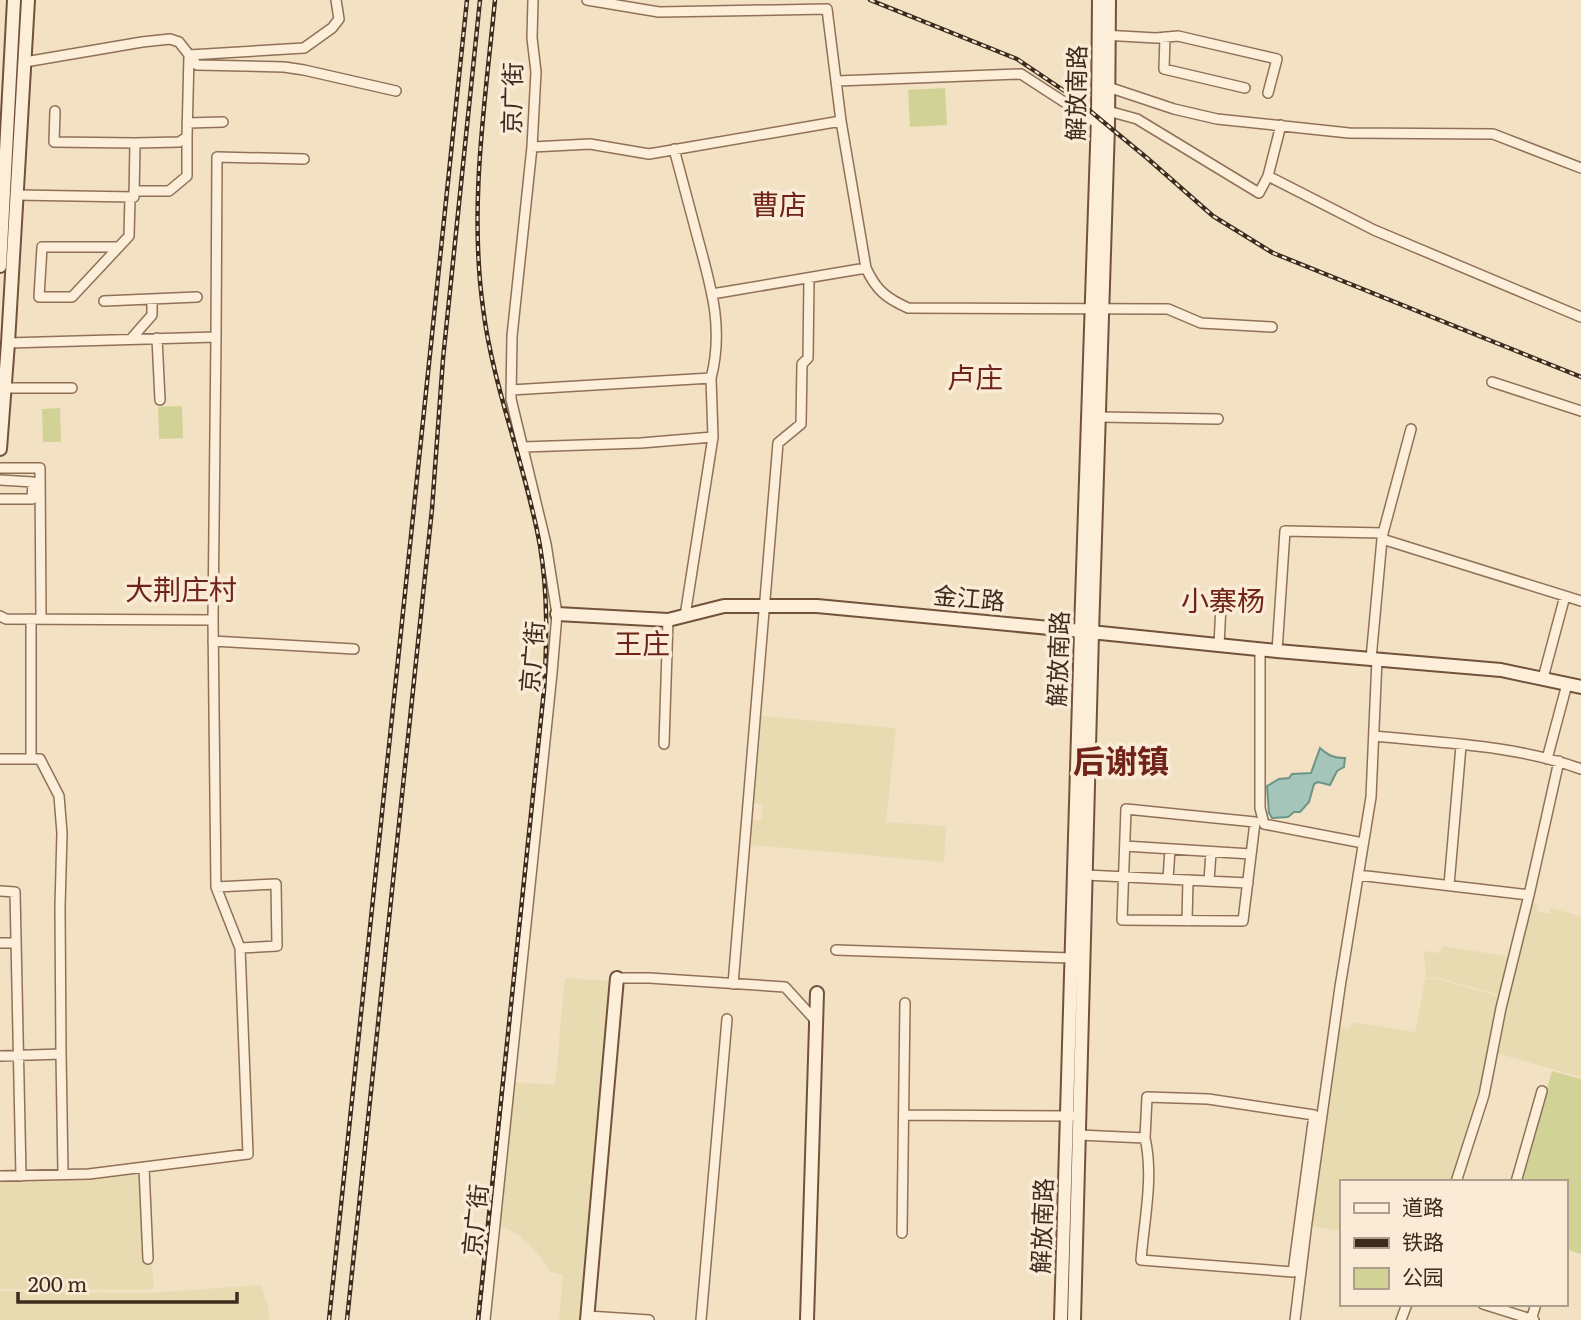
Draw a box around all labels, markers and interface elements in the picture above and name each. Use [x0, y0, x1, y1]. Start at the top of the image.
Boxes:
street label: 解放南路 [1056, 45, 1093, 141]
street label: 京广街 [492, 62, 529, 134]
district label: 曹店 [751, 182, 807, 224]
district label: 卢庄 [947, 355, 1003, 397]
district label: 大荆庄村 [125, 567, 237, 609]
street label: 金江路 [932, 576, 1007, 617]
district label: 小寨杨 [1181, 578, 1265, 620]
street label: 解放南路 [1037, 610, 1076, 707]
street label: 京广街 [510, 619, 551, 694]
district label: 王庄 [614, 621, 670, 663]
district label: 后谢镇 [1073, 735, 1169, 783]
street label: 解放南路 [1021, 1177, 1060, 1274]
legend [1340, 1180, 1567, 1306]
street label: 京广街 [452, 1182, 495, 1257]
text: 道路 [1402, 1190, 1444, 1221]
text: 铁路 [1402, 1225, 1444, 1256]
scale bar [18, 1260, 236, 1304]
text: 公园 [1402, 1260, 1444, 1291]
text: 200 m [28, 1267, 88, 1298]

